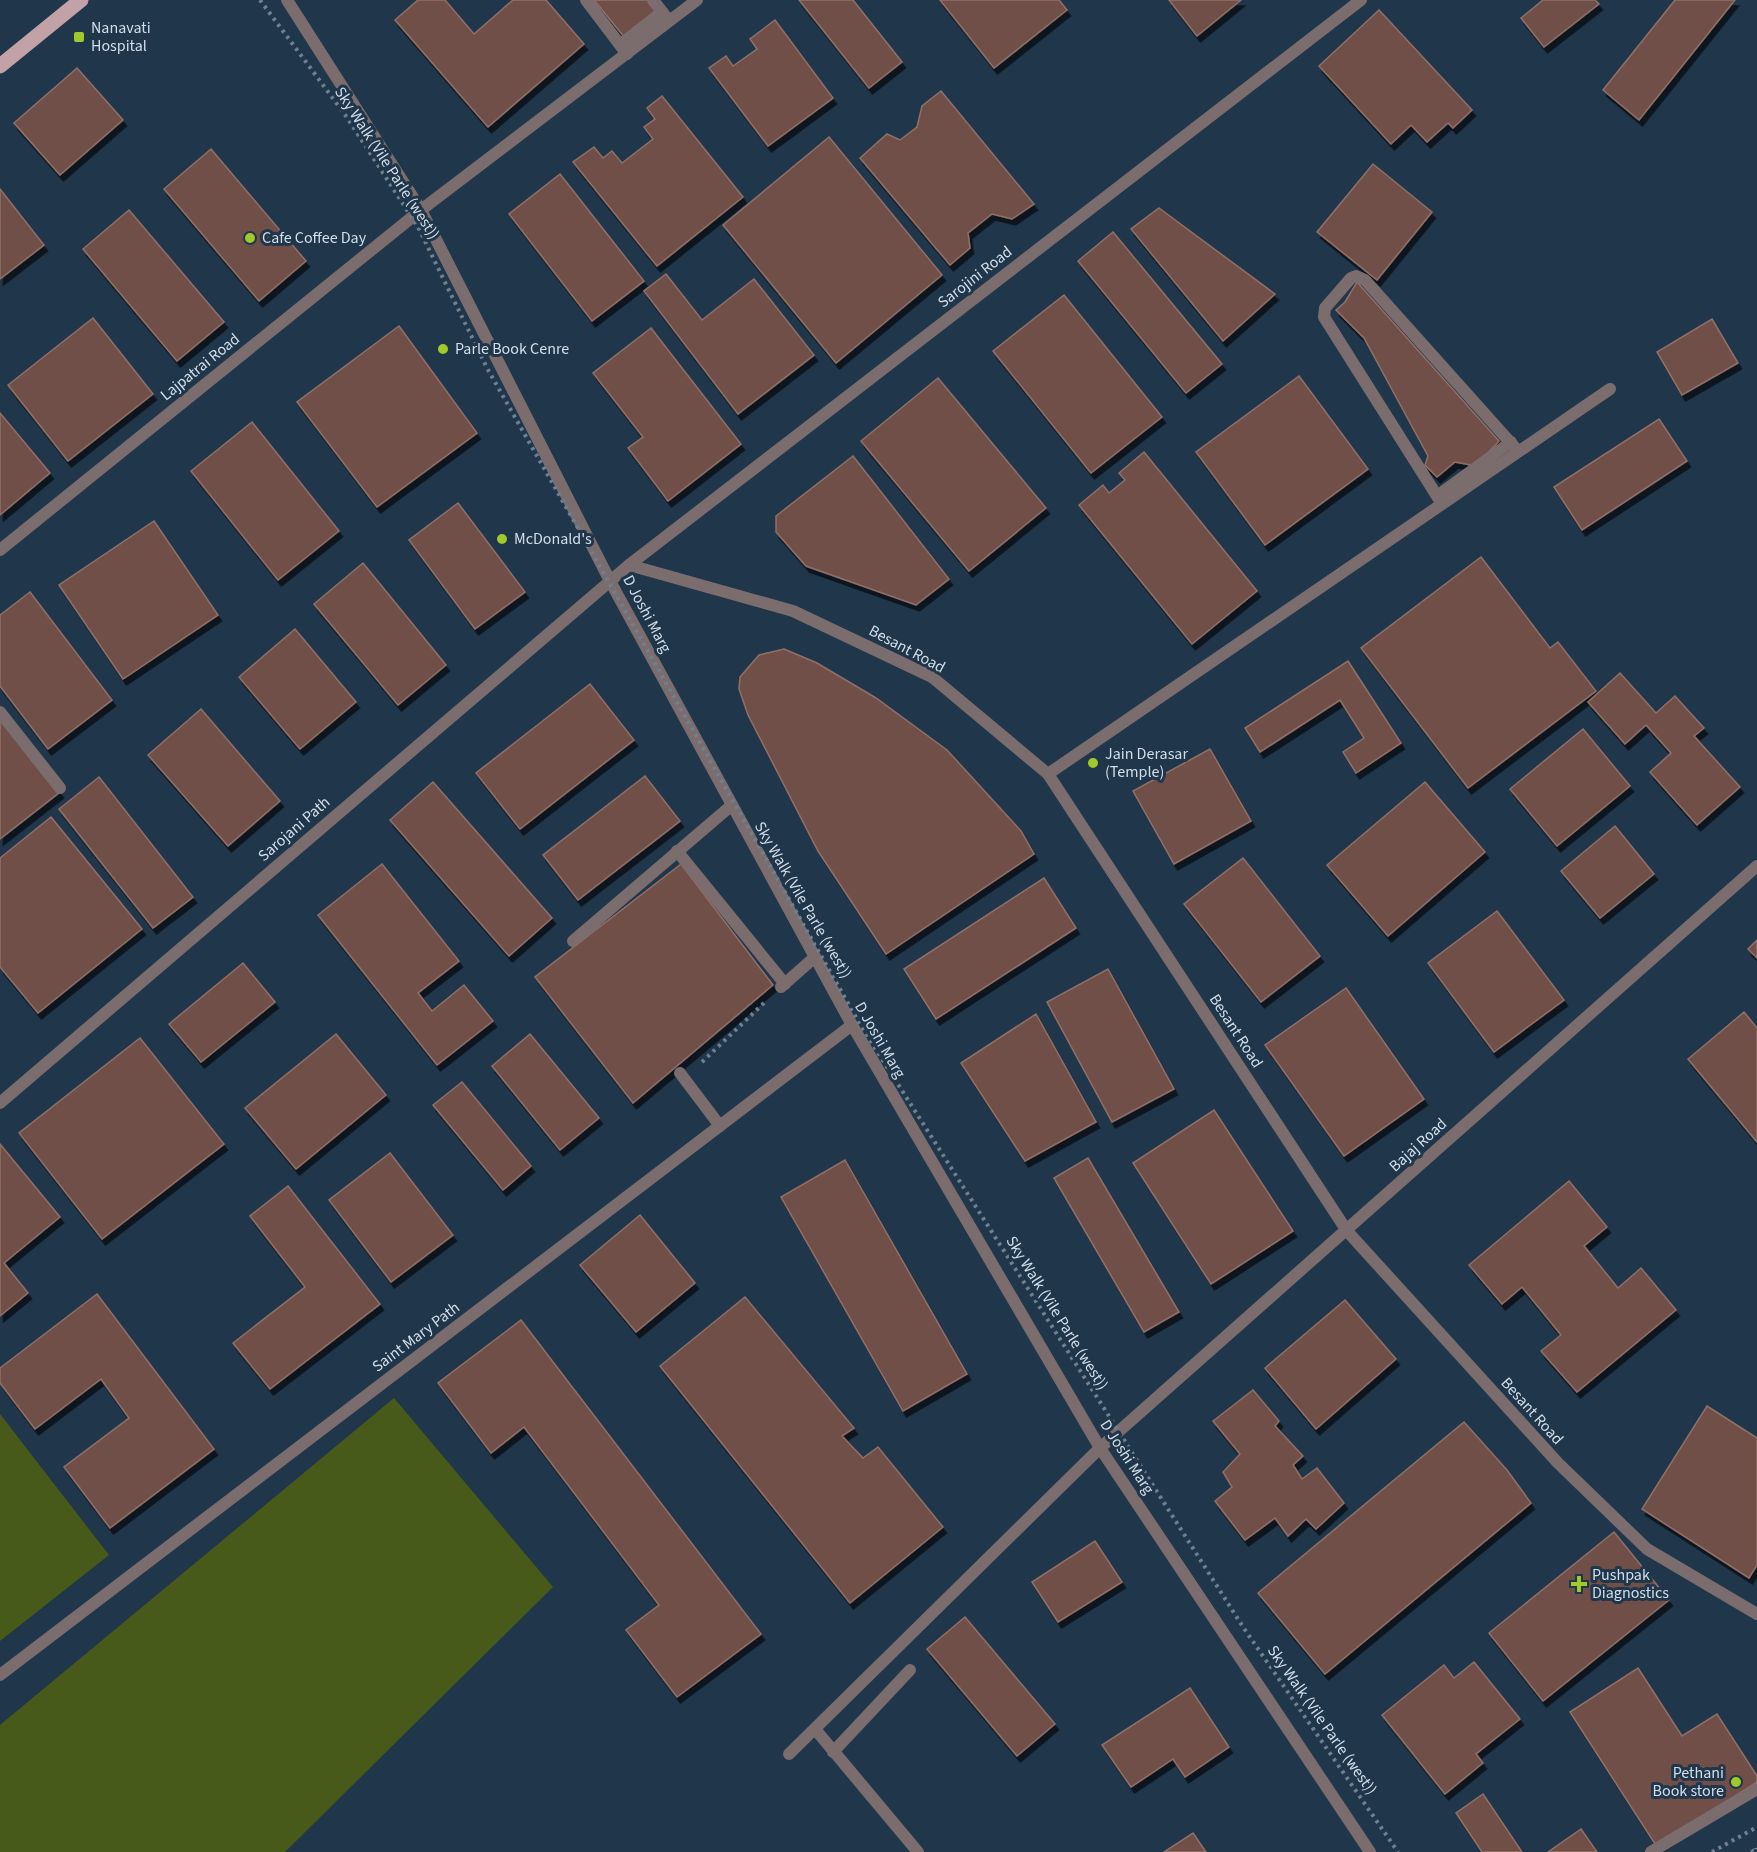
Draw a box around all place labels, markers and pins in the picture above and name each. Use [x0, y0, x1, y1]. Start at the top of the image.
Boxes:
place label: Nanavati Hospital [91, 17, 151, 57]
marker: Nanavati Hospital [72, 30, 86, 44]
place label: Cafe Coffee Day [262, 227, 367, 249]
marker: Cafe Coffee Day [243, 231, 257, 245]
place label: Parle Book Cenre [455, 338, 569, 360]
marker: Parle Book Cenre [436, 342, 450, 356]
place label: McDonald's [514, 528, 592, 550]
marker: McDonald's [495, 532, 509, 546]
place label: Jain Derasar (Temple) [1105, 743, 1188, 783]
marker: Jain Derasar (Temple) [1086, 756, 1100, 770]
place label: Pushpak Diagnostics [1592, 1564, 1669, 1604]
marker: Pushpak Diagnostics [1570, 1575, 1588, 1593]
place label: Pethani Book store [1653, 1762, 1724, 1802]
marker: Pethani Book store [1729, 1775, 1743, 1789]

